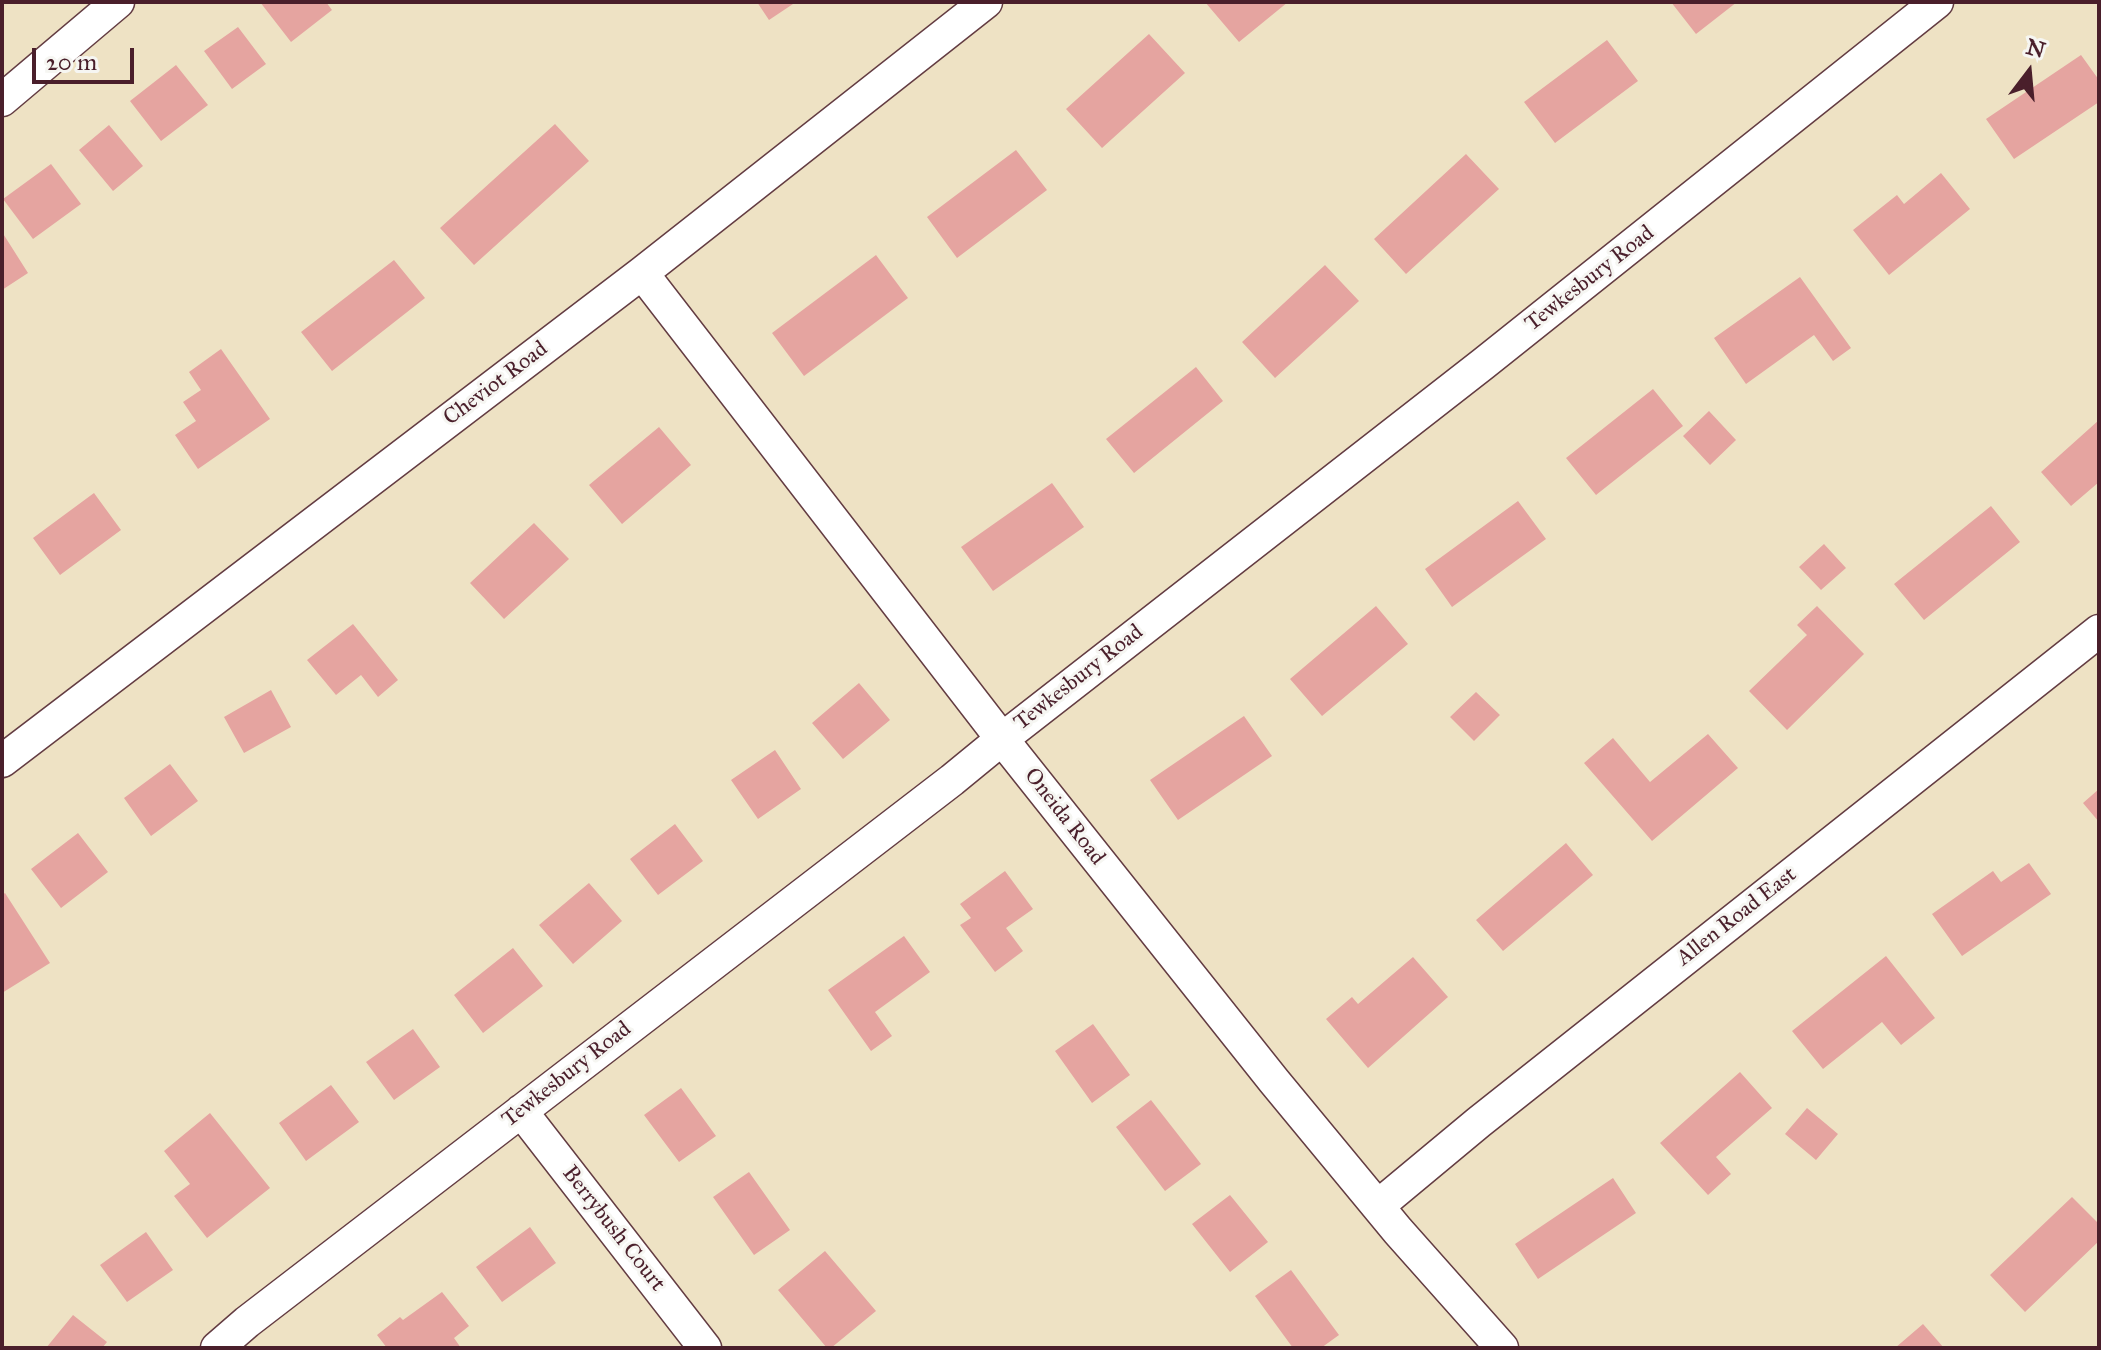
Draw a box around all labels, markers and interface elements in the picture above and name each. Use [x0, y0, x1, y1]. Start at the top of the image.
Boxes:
scale bar [36, 32, 138, 82]
north arrow [1989, 32, 2069, 112]
text: N [2023, 33, 2048, 64]
text: 20 m [46, 47, 97, 77]
street label: Tewkesbury Road [1520, 220, 1660, 338]
street label: Cheviot Road [439, 336, 553, 432]
street label: Tewkesbury Road [1009, 619, 1149, 737]
street label: Oneida Road [1018, 763, 1110, 871]
street label: Allen Road East [1672, 862, 1802, 972]
street label: Tewkesbury Road [497, 1016, 637, 1134]
street label: Berrybush Court [556, 1161, 670, 1297]

